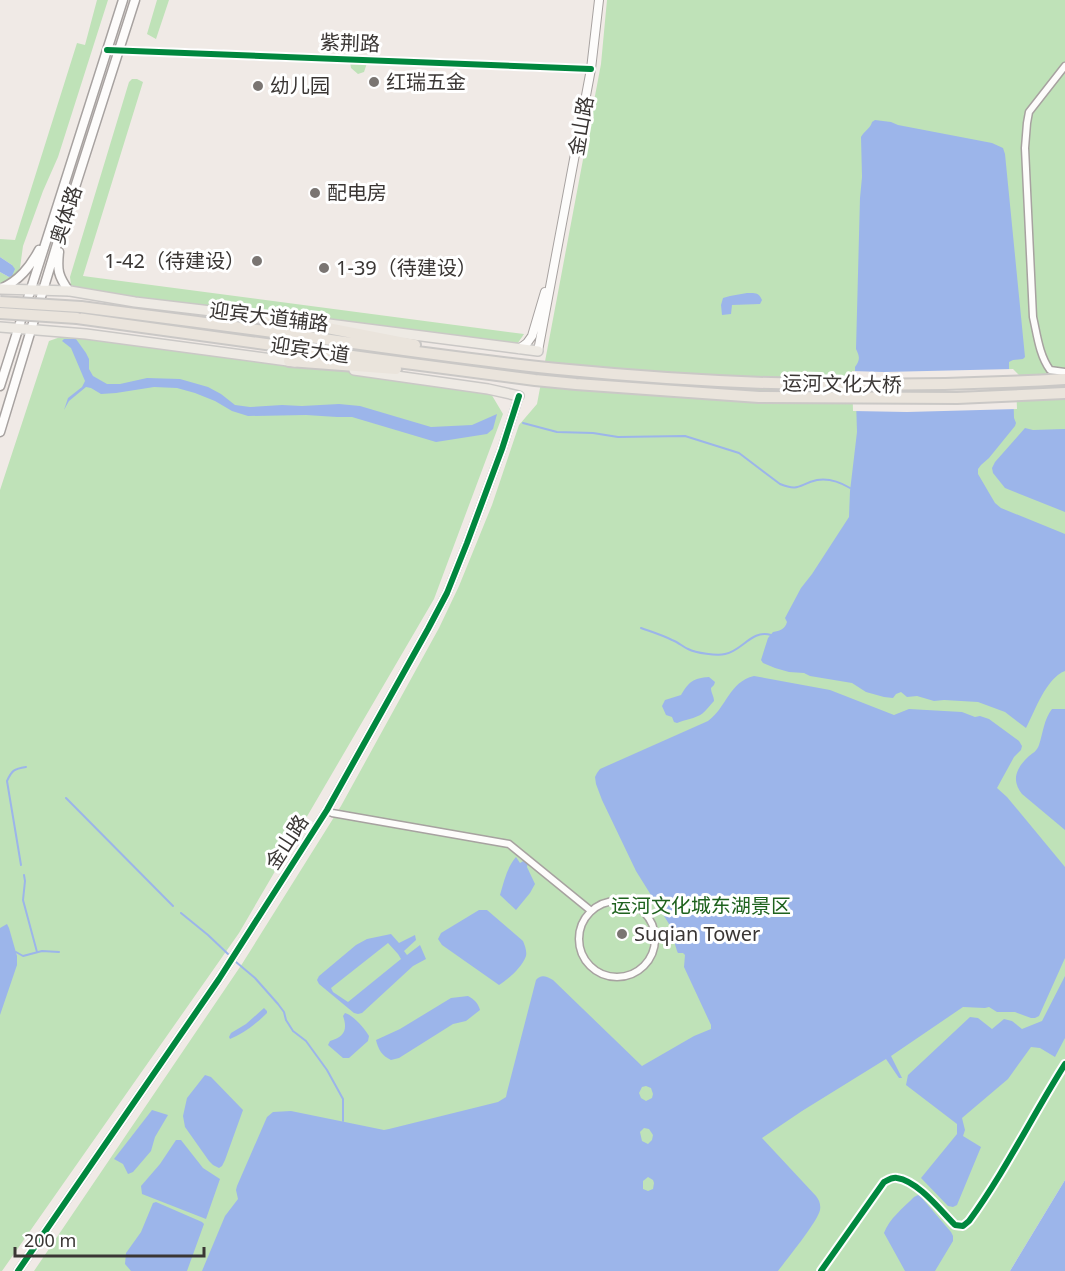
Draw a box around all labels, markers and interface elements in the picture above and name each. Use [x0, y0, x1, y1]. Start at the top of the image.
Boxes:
street label: 紫荆路 [320, 28, 380, 57]
place label: 红瑞五金 [386, 68, 466, 95]
place label: 幼儿园 [270, 72, 330, 99]
marker: 红瑞五金 [367, 75, 381, 89]
marker: 幼儿园 [251, 79, 265, 93]
street label: 金山路 [562, 94, 599, 158]
place label: 配电房 [327, 179, 387, 206]
street label: 奥体路 [43, 182, 88, 248]
marker: 配电房 [308, 186, 322, 200]
place label: 1-42（待建设） [104, 247, 245, 274]
marker: 1-42（待建设） [250, 254, 264, 268]
place label: 1-39（待建设） [336, 254, 477, 281]
marker: 1-39（待建设） [317, 261, 331, 275]
street label: 迎宾大道辅路 [208, 296, 330, 337]
street label: 迎宾大道 [269, 331, 352, 368]
street label: 运河文化大桥 [782, 369, 902, 398]
street label: 金山路 [259, 809, 314, 874]
park label: 运河文化城东湖景区 [611, 892, 791, 919]
place label: Suqian Tower [634, 920, 760, 947]
marker: Suqian Tower [615, 927, 629, 941]
scale bar [15, 1220, 204, 1258]
text: 200 m [24, 1228, 76, 1252]

